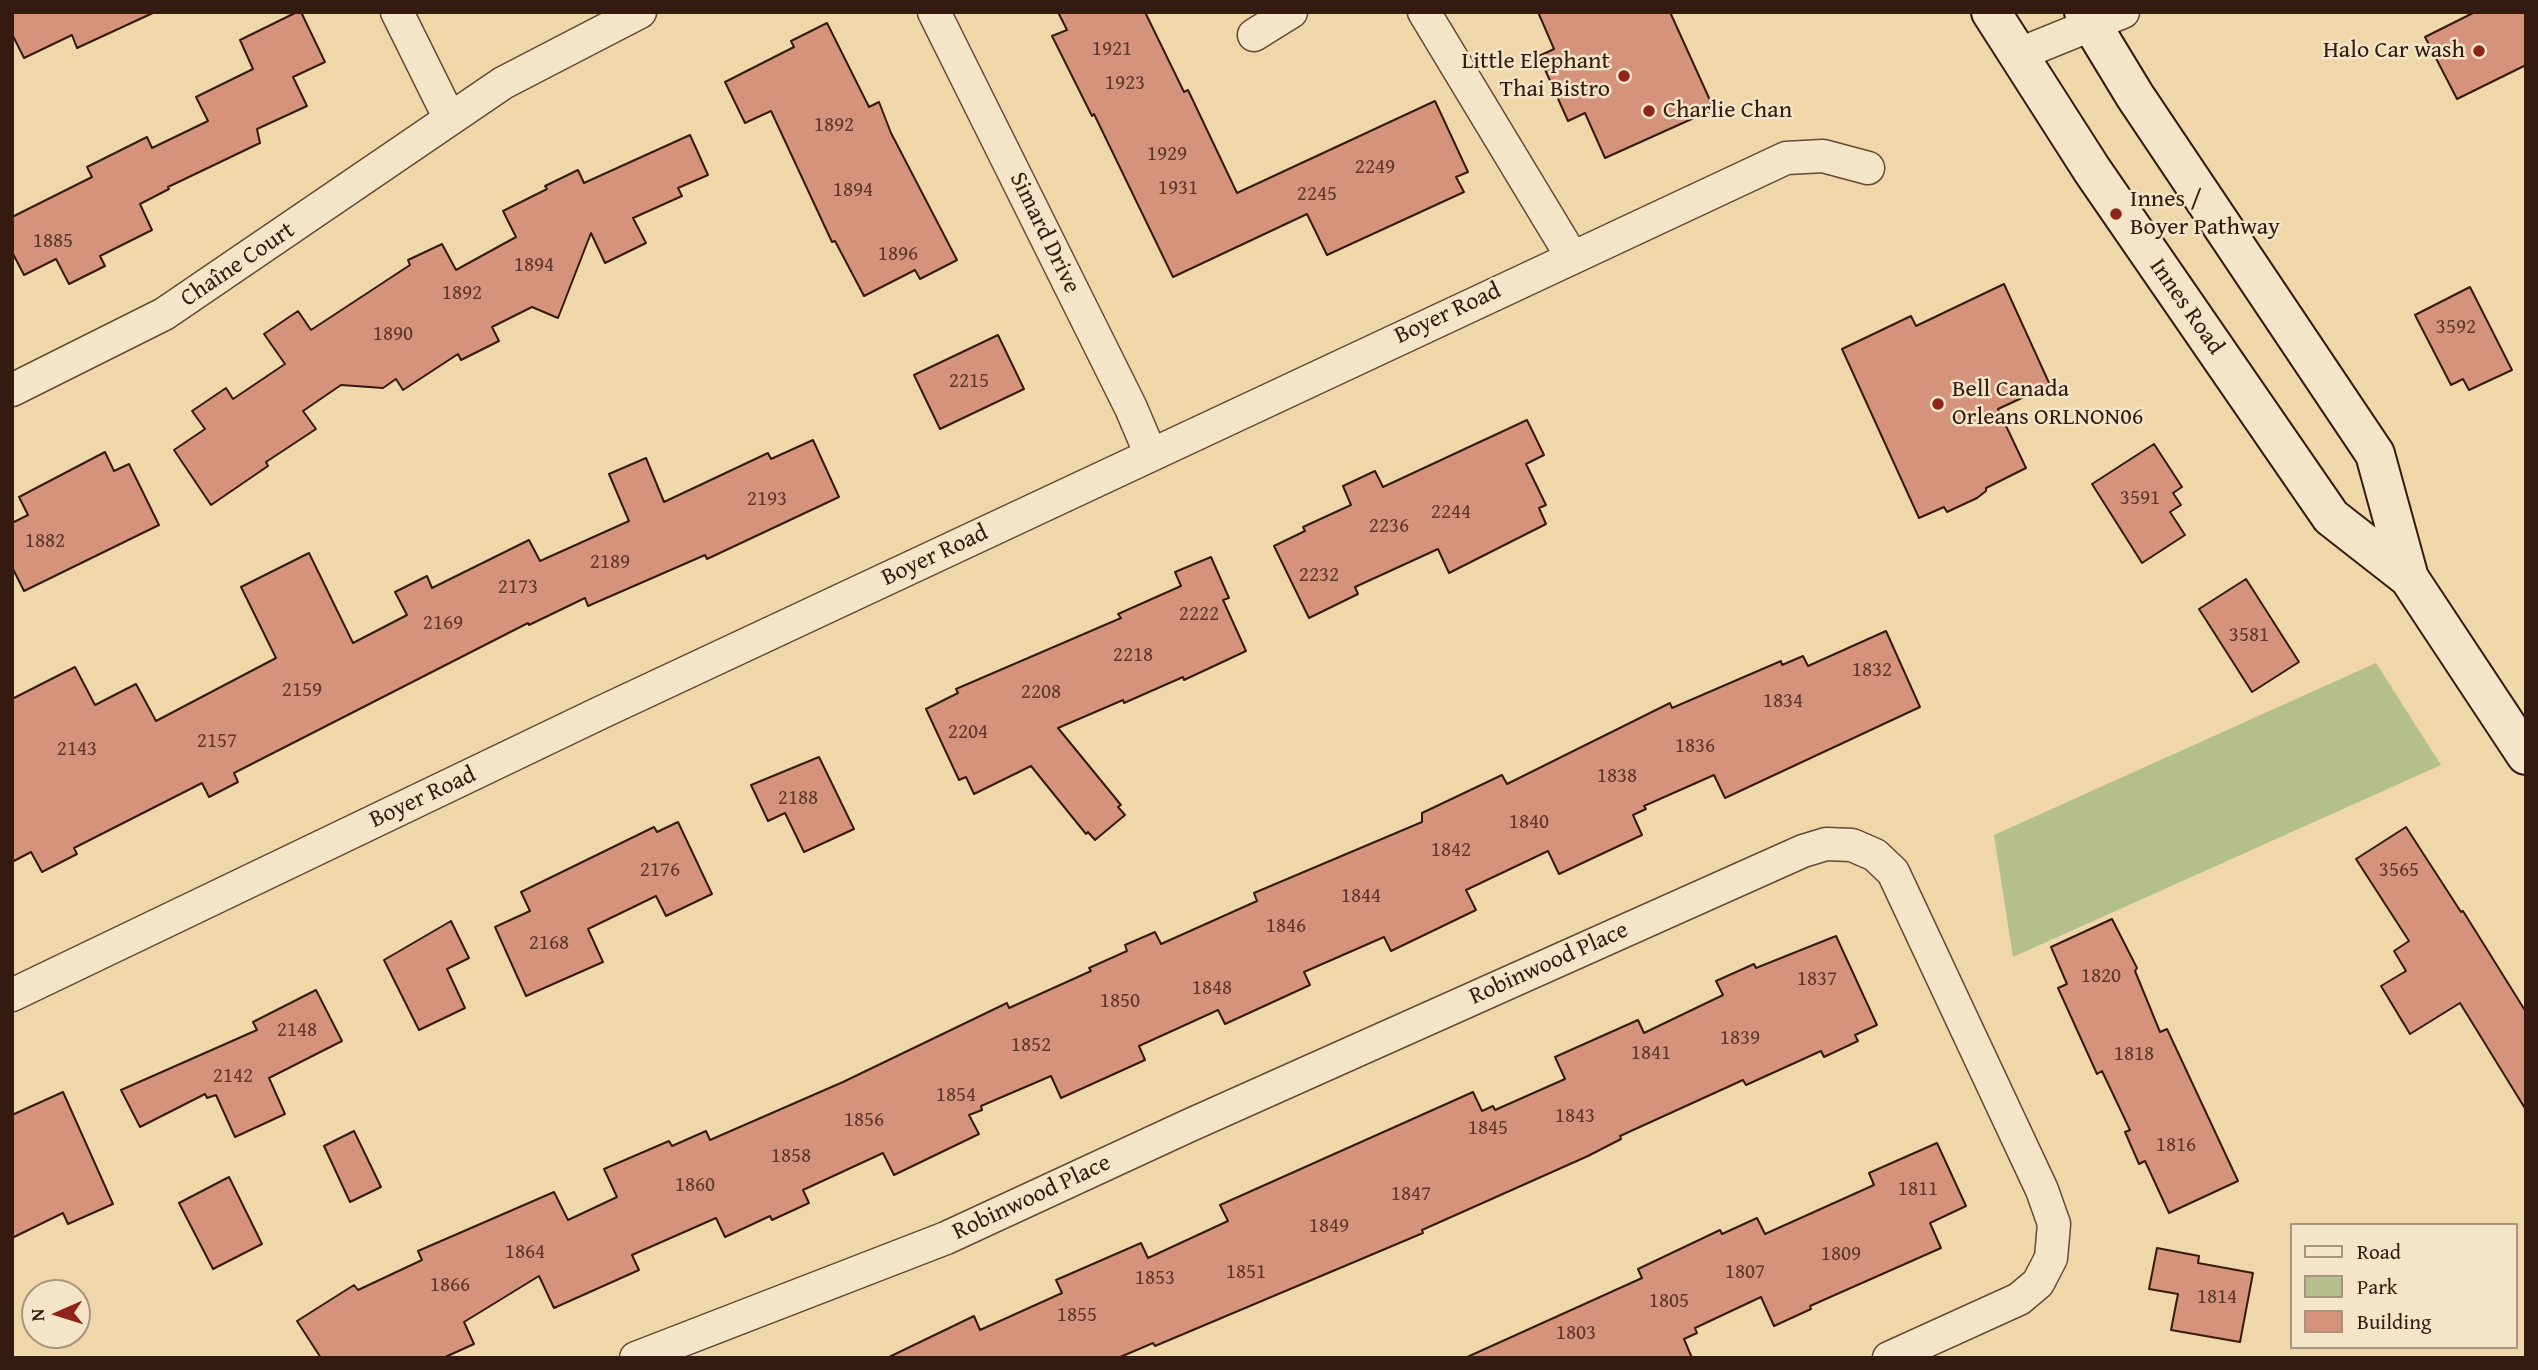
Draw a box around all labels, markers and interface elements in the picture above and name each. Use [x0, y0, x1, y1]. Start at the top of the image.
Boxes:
house number: 1921 [1092, 37, 1132, 63]
place label: Halo Car wash [2323, 37, 2465, 65]
marker: Halo Car wash [2471, 43, 2487, 59]
place label: Little Elephant Thai Bistro [1461, 48, 1610, 104]
marker: Little Elephant Thai Bistro [1616, 68, 1632, 84]
house number: 1923 [1105, 71, 1145, 97]
place label: Charlie Chan [1663, 97, 1792, 125]
marker: Charlie Chan [1641, 103, 1657, 119]
house number: 1892 [814, 113, 854, 139]
house number: 1929 [1147, 142, 1187, 168]
house number: 2249 [1355, 155, 1395, 181]
street label: Simard Drive [1002, 168, 1086, 298]
house number: 1931 [1158, 176, 1198, 202]
house number: 1894 [833, 178, 873, 204]
house number: 2245 [1297, 182, 1337, 208]
place label: Innes / Boyer Pathway [2130, 186, 2280, 242]
marker: Innes / Boyer Pathway [2108, 206, 2124, 222]
street label: Chaîne Court [176, 216, 300, 314]
house number: 1885 [33, 229, 73, 255]
house number: 1896 [878, 242, 918, 268]
house number: 1894 [514, 253, 554, 279]
street label: Innes Road [2142, 253, 2230, 361]
street label: Boyer Road [1390, 277, 1506, 351]
house number: 1892 [442, 281, 482, 307]
house number: 3592 [2436, 315, 2476, 341]
house number: 1890 [373, 322, 413, 348]
house number: 2215 [949, 369, 989, 395]
place label: Bell Canada Orleans ORLNON06 [1952, 376, 2143, 432]
marker: Bell Canada Orleans ORLNON06 [1930, 396, 1946, 412]
house number: 3591 [2120, 486, 2160, 512]
house number: 2193 [747, 487, 787, 513]
house number: 2244 [1431, 500, 1471, 526]
house number: 2236 [1369, 514, 1409, 540]
street label: Boyer Road [877, 519, 993, 593]
house number: 1882 [25, 529, 65, 555]
house number: 2189 [590, 550, 630, 576]
house number: 2232 [1299, 563, 1339, 589]
house number: 2173 [498, 575, 538, 601]
house number: 2222 [1179, 602, 1219, 628]
house number: 2169 [423, 611, 463, 637]
house number: 3581 [2229, 623, 2269, 649]
house number: 2218 [1113, 643, 1153, 669]
house number: 1832 [1852, 658, 1892, 684]
house number: 2159 [282, 678, 322, 704]
house number: 2208 [1021, 680, 1061, 706]
house number: 1834 [1763, 689, 1803, 715]
house number: 2204 [948, 720, 988, 746]
house number: 2157 [197, 729, 237, 755]
house number: 1836 [1675, 734, 1715, 760]
house number: 2143 [57, 737, 97, 763]
street label: Boyer Road [365, 761, 481, 835]
house number: 1838 [1597, 764, 1637, 790]
house number: 2188 [778, 786, 818, 812]
house number: 1840 [1509, 810, 1549, 836]
house number: 1842 [1431, 838, 1471, 864]
house number: 2176 [640, 858, 680, 884]
house number: 3565 [2379, 858, 2419, 884]
house number: 1844 [1341, 884, 1381, 910]
house number: 1846 [1266, 914, 1306, 940]
street label: Robinwood Place [1465, 916, 1633, 1012]
house number: 2168 [529, 931, 569, 957]
house number: 1820 [2081, 964, 2121, 990]
house number: 1837 [1797, 967, 1837, 993]
house number: 1848 [1192, 976, 1232, 1002]
house number: 1850 [1100, 989, 1140, 1015]
house number: 2148 [277, 1018, 317, 1044]
house number: 1839 [1720, 1026, 1760, 1052]
house number: 1852 [1011, 1033, 1051, 1059]
house number: 1841 [1631, 1041, 1671, 1067]
house number: 1818 [2114, 1042, 2154, 1068]
house number: 2142 [213, 1064, 253, 1090]
house number: 1854 [936, 1083, 976, 1109]
house number: 1843 [1555, 1104, 1595, 1130]
house number: 1856 [844, 1108, 884, 1134]
house number: 1845 [1468, 1116, 1508, 1142]
house number: 1816 [2156, 1133, 2196, 1159]
house number: 1858 [771, 1144, 811, 1170]
street label: Robinwood Place [948, 1149, 1116, 1247]
house number: 1860 [675, 1173, 715, 1199]
house number: 1811 [1898, 1177, 1938, 1203]
house number: 1847 [1391, 1182, 1431, 1208]
house number: 1849 [1309, 1214, 1349, 1240]
legend [2290, 1223, 2517, 1349]
text: Road [2357, 1236, 2401, 1267]
house number: 1864 [505, 1240, 545, 1266]
house number: 1809 [1821, 1242, 1861, 1268]
house number: 1851 [1226, 1260, 1266, 1286]
house number: 1807 [1725, 1260, 1765, 1286]
house number: 1853 [1135, 1266, 1175, 1292]
text: Park [2357, 1271, 2398, 1302]
house number: 1866 [430, 1273, 470, 1299]
north arrow [21, 1279, 91, 1349]
house number: 1814 [2197, 1285, 2237, 1311]
house number: 1805 [1649, 1289, 1689, 1315]
house number: 1855 [1057, 1303, 1097, 1329]
text: Building [2357, 1306, 2431, 1337]
text: N [23, 1308, 51, 1322]
house number: 1803 [1556, 1321, 1596, 1347]

